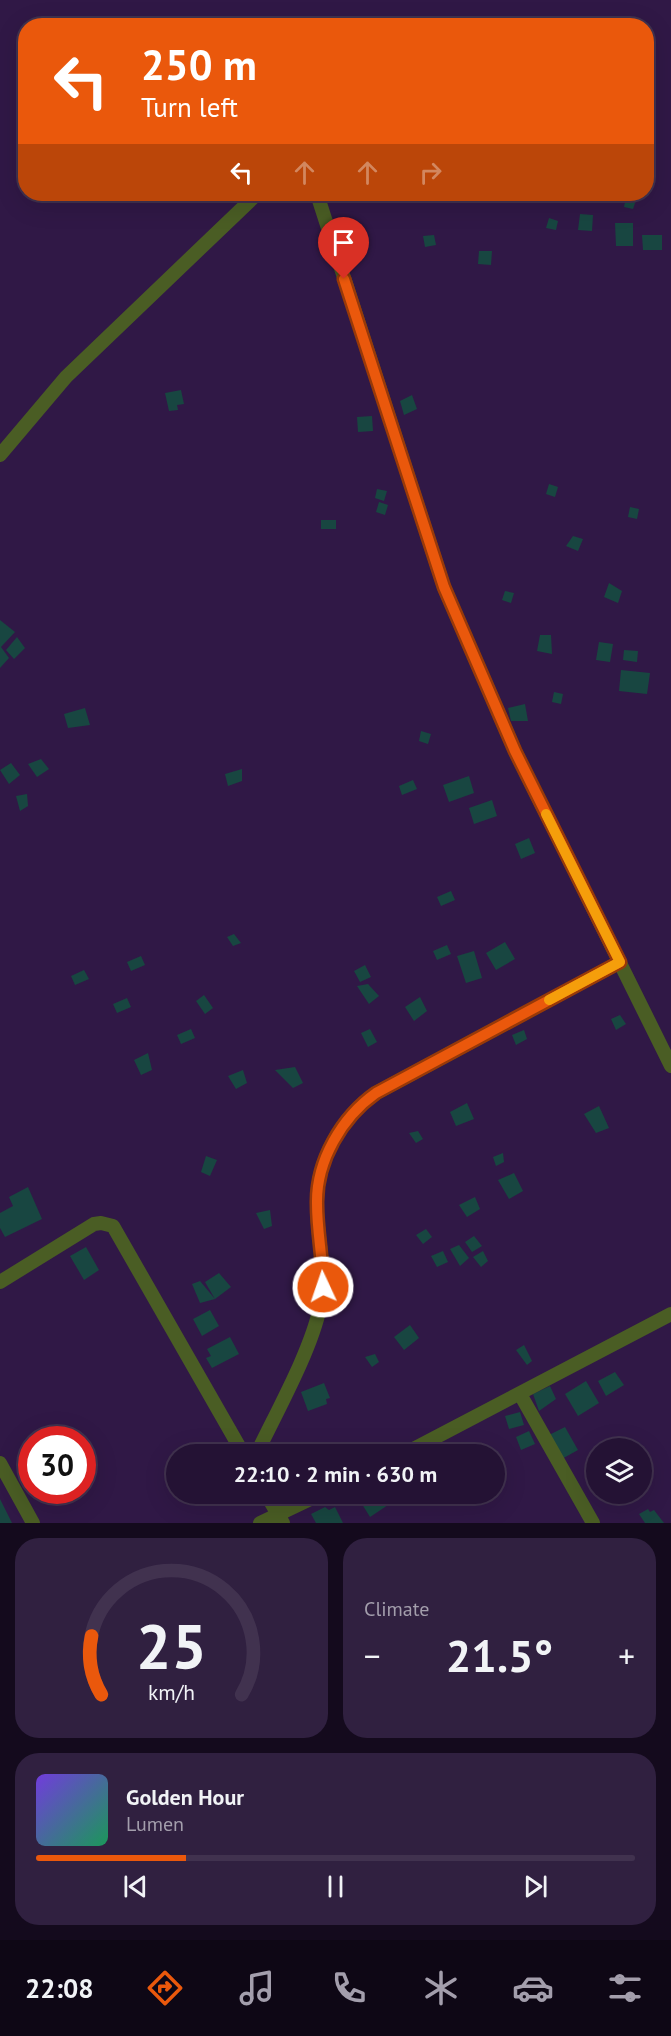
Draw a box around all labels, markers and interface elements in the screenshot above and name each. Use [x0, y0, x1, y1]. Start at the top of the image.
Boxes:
text: 250 m [141, 37, 257, 92]
icon: left [42, 42, 120, 120]
text: Turn left [141, 90, 238, 124]
icon: left [225, 156, 258, 189]
icon: ahead [288, 156, 321, 189]
icon: ahead [351, 156, 384, 189]
icon: right [414, 156, 447, 189]
pin [318, 217, 369, 279]
icon: arrive [327, 226, 360, 259]
position arrow [291, 1255, 355, 1319]
speed limit sign: 30 [18, 1426, 96, 1504]
map controls [586, 1438, 652, 1504]
button: layers [586, 1438, 652, 1504]
text: 22:10 · 2 min · 630 m [234, 1460, 437, 1488]
text: Climate [364, 1596, 430, 1622]
text: 25 [136, 1605, 207, 1686]
text: 21.5° [446, 1626, 553, 1684]
text: − [364, 1634, 381, 1677]
text: + [618, 1634, 635, 1677]
text: km/h [148, 1678, 195, 1706]
text: Golden Hour [126, 1783, 244, 1811]
text: Lumen [126, 1811, 184, 1837]
icon: previous [119, 1870, 152, 1903]
icon: pause [319, 1870, 352, 1903]
icon: next [519, 1870, 552, 1903]
icon: directions [144, 1967, 186, 2009]
icon: music [236, 1967, 278, 2009]
icon: phone [328, 1967, 370, 2009]
icon: climate [420, 1967, 462, 2009]
icon: car [512, 1967, 554, 2009]
icon: filters [604, 1967, 646, 2009]
text: 22:08 [25, 1971, 94, 2005]

